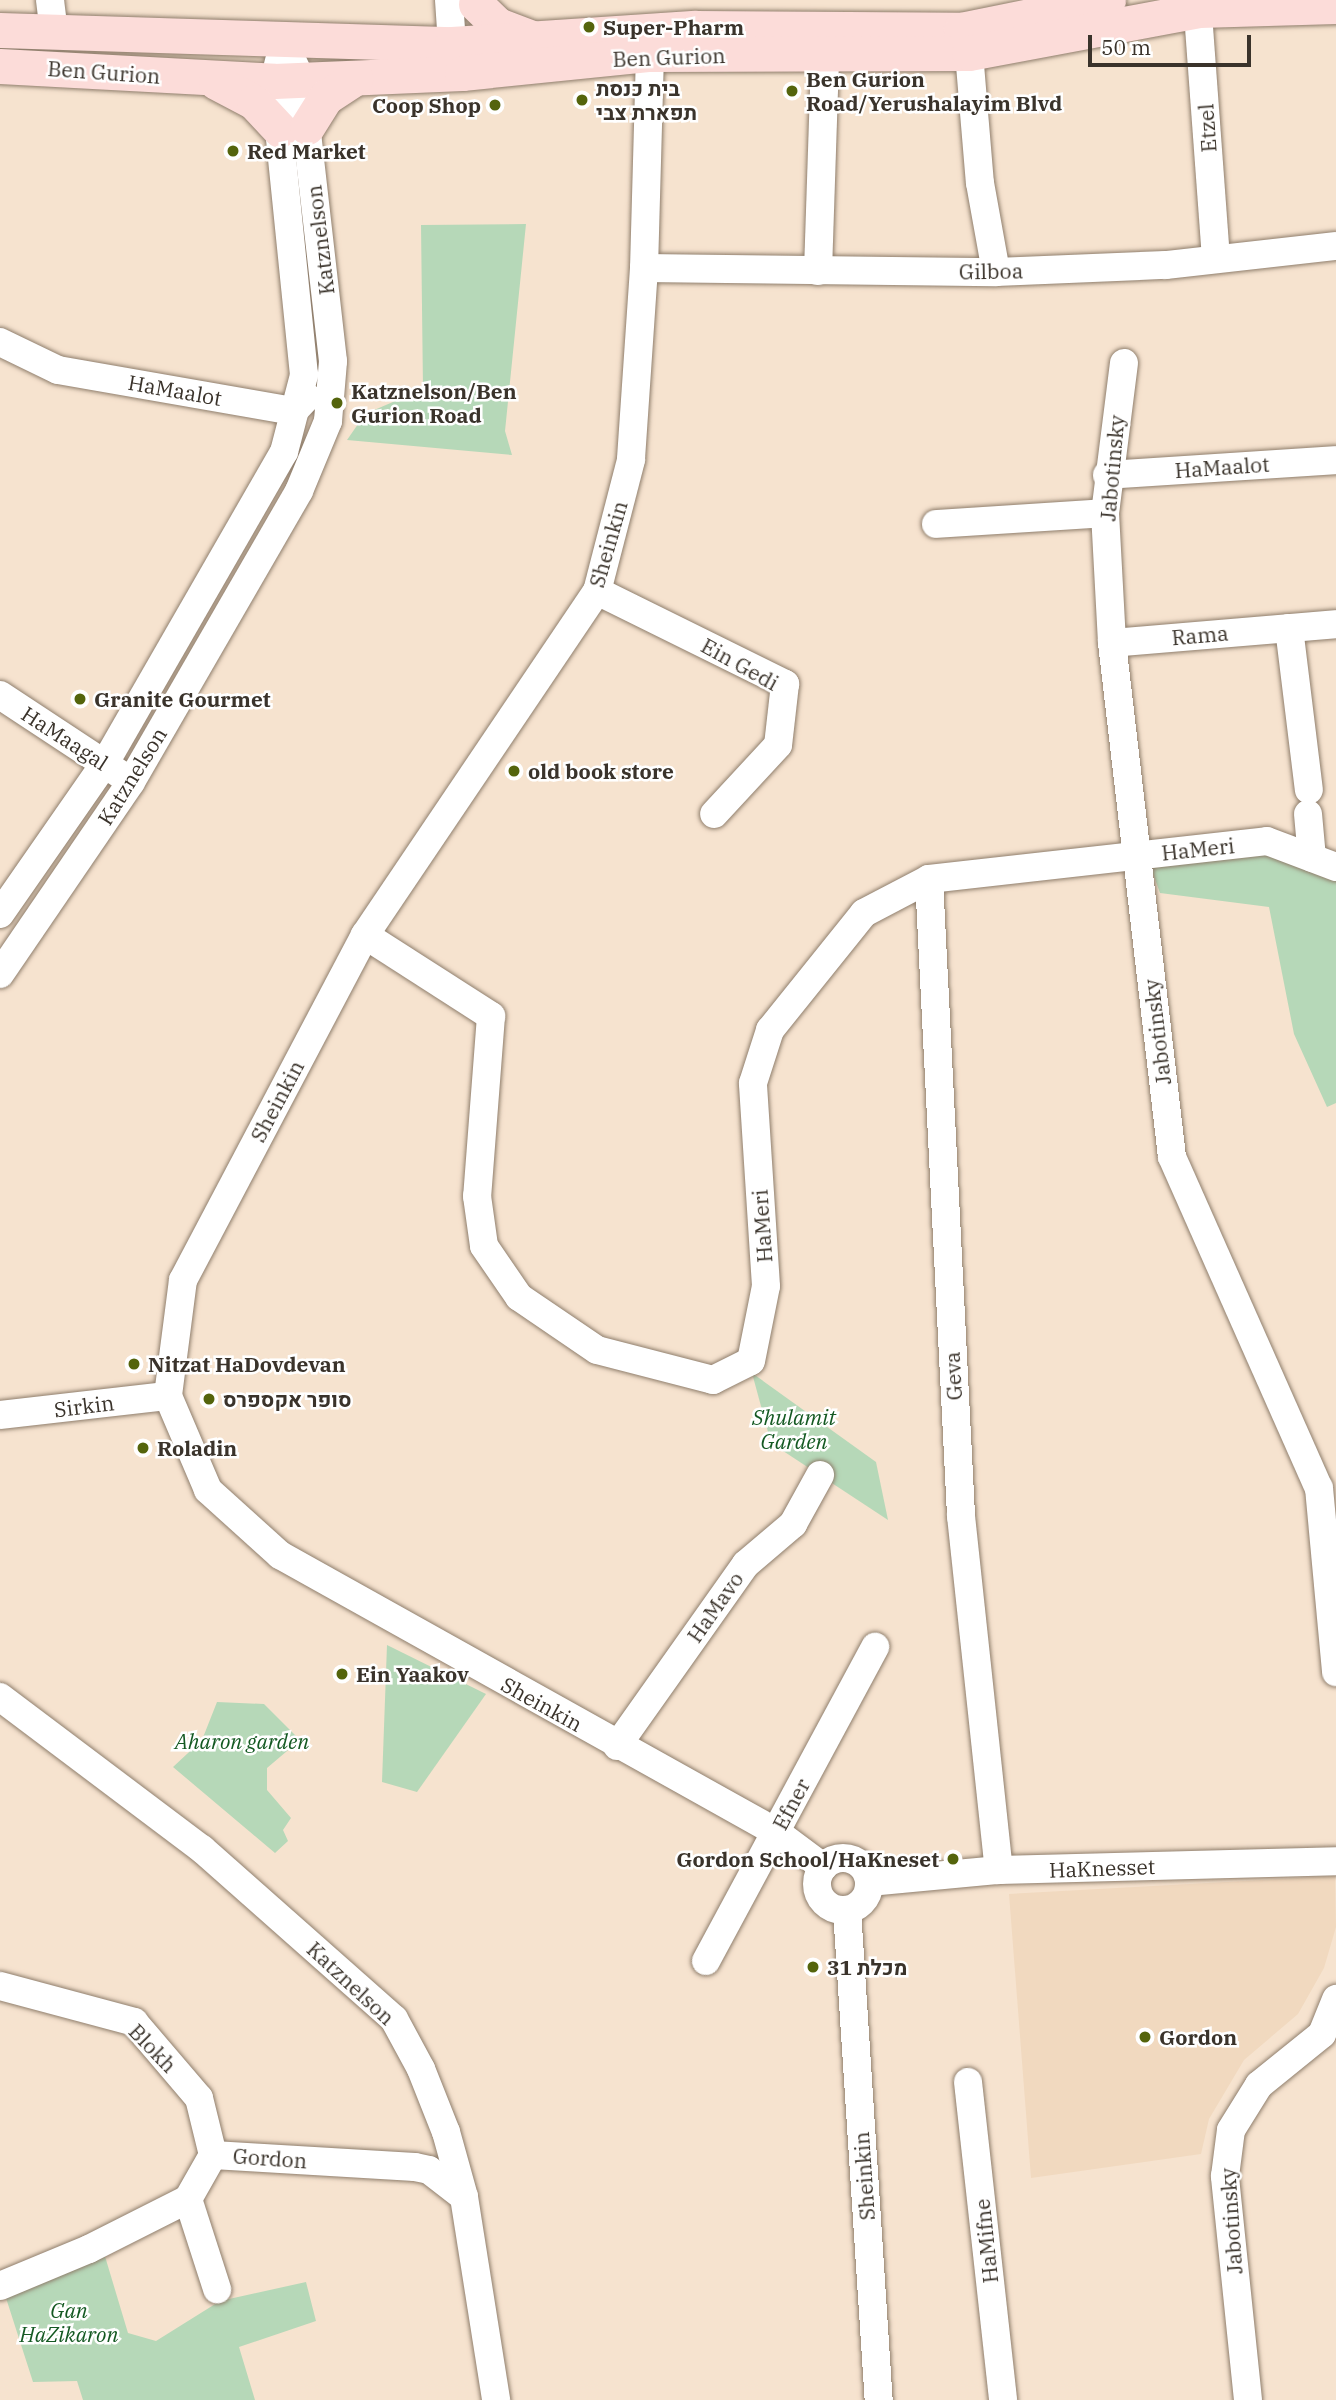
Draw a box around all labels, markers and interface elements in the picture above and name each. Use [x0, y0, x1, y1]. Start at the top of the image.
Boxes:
place label: Super-Pharm [603, 14, 744, 40]
marker: Super-Pharm [581, 19, 597, 35]
scale bar [1091, 21, 1254, 65]
text: 50 m [1101, 33, 1151, 61]
street label: Ben Gurion [612, 42, 726, 72]
street label: Ben Gurion [47, 55, 161, 89]
place label: Ben Gurion Road/Yerushalayim Blvd [806, 66, 1062, 116]
place label: בית כנסת תפארת צבי [596, 75, 697, 125]
marker: Ben Gurion Road/Yerushalayim Blvd [784, 83, 800, 99]
place label: Coop Shop [372, 92, 481, 118]
marker: בית כנסת תפארת צבי [574, 92, 590, 108]
marker: Coop Shop [487, 97, 503, 113]
street label: Etzel [1193, 103, 1221, 153]
place label: Red Market [247, 138, 366, 164]
marker: Red Market [225, 143, 241, 159]
street label: Katznelson [301, 184, 339, 296]
street label: Gilboa [959, 258, 1023, 284]
street label: HaMaalot [126, 369, 224, 411]
place label: Katznelson/Ben Gurion Road [351, 378, 517, 428]
marker: Katznelson/Ben Gurion Road [329, 395, 345, 411]
street label: Jabotinsky [1095, 414, 1129, 522]
street label: HaMaalot [1174, 451, 1270, 483]
street label: Sheinkin [584, 498, 632, 590]
street label: Rama [1170, 620, 1230, 650]
street label: Ein Gedi [697, 633, 783, 695]
place label: Granite Gourmet [94, 686, 271, 712]
marker: Granite Gourmet [72, 691, 88, 707]
street label: HaMaagal [17, 701, 113, 775]
street label: Katznelson [92, 723, 172, 829]
place label: old book store [528, 758, 674, 784]
marker: old book store [506, 763, 522, 779]
street label: HaMeri [1160, 833, 1236, 865]
street label: Jabotinsky [1138, 978, 1176, 1086]
street label: Sheinkin [245, 1056, 309, 1146]
street label: HaMeri [747, 1188, 777, 1264]
place label: Nitzat HaDovdevan [148, 1351, 346, 1377]
street label: Geva [939, 1351, 967, 1401]
marker: Nitzat HaDovdevan [126, 1356, 142, 1372]
place label: סופר אקספרס [223, 1386, 352, 1412]
street label: Sirkin [52, 1390, 116, 1422]
marker: סופר אקספרס [201, 1391, 217, 1407]
park label: Shulamit Garden [752, 1404, 836, 1454]
place label: Roladin [157, 1435, 237, 1461]
marker: Roladin [135, 1440, 151, 1456]
street label: HaMavo [682, 1567, 748, 1647]
place label: Ein Yaakov [356, 1661, 469, 1687]
marker: Ein Yaakov [334, 1666, 350, 1682]
street label: Sheinkin [497, 1671, 587, 1737]
park label: Aharon garden [175, 1728, 309, 1754]
street label: Efner [767, 1774, 815, 1834]
place label: Gordon School/HaKneset [676, 1846, 939, 1872]
marker: Gordon School/HaKneset [945, 1851, 961, 1867]
street label: HaKnesset [1048, 1854, 1156, 1882]
street label: Katznelson [302, 1936, 400, 2030]
place label: מכלת 31 [827, 1954, 907, 1980]
marker: מכלת 31 [805, 1959, 821, 1975]
street label: Blokh [124, 2019, 182, 2077]
place label: Gordon [1159, 2024, 1237, 2050]
marker: Gordon [1137, 2029, 1153, 2045]
street label: Sheinkin [848, 2131, 880, 2221]
street label: Gordon [232, 2143, 308, 2173]
street label: Jabotinsky [1215, 2167, 1247, 2275]
street label: HaMifne [969, 2198, 1003, 2284]
park label: Gan HaZikaron [20, 2297, 118, 2347]

